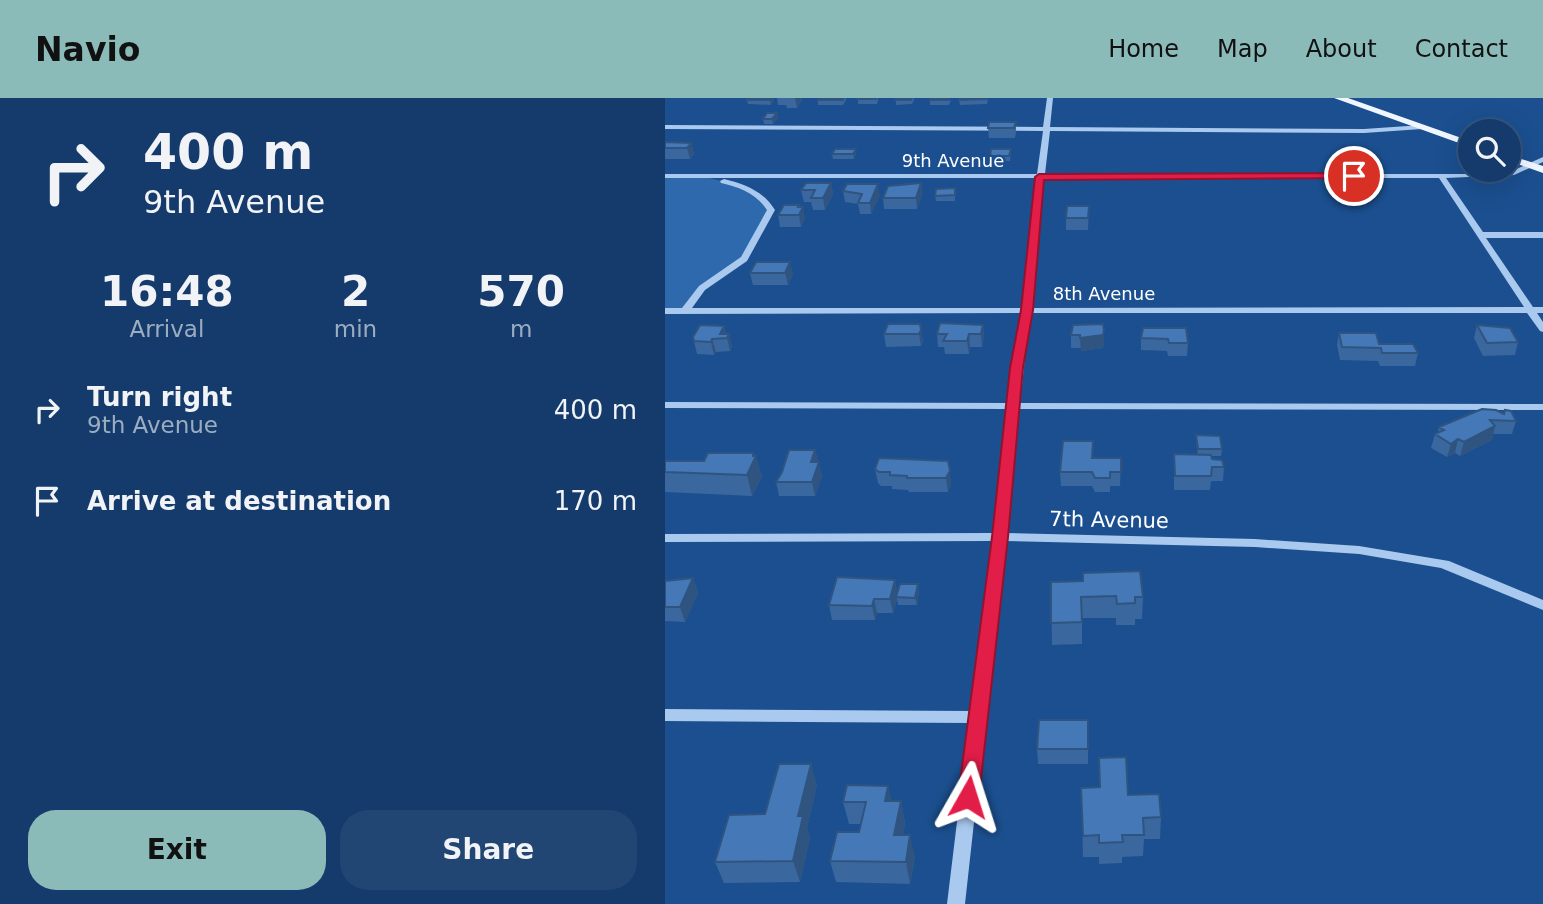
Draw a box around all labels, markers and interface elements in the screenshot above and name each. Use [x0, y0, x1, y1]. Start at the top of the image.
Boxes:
text: Navio [35, 30, 140, 69]
text: Home [1108, 35, 1179, 63]
text: Map [1217, 35, 1268, 63]
text: About [1306, 35, 1377, 63]
text: Contact [1415, 35, 1508, 63]
map controls [1458, 119, 1521, 182]
button: search [1458, 119, 1521, 182]
text: 400 m [143, 124, 313, 181]
icon: right [28, 126, 119, 217]
pin [1324, 146, 1384, 206]
street label: 9th Avenue [902, 150, 1004, 171]
icon: arrive [1335, 157, 1373, 195]
text: 9th Avenue [143, 183, 325, 221]
text: 16:48 [100, 267, 234, 316]
text: 2 [341, 267, 370, 316]
text: 570 [477, 267, 565, 316]
street label: 8th Avenue [1053, 283, 1155, 304]
text: Arrival [130, 316, 204, 342]
text: min [334, 316, 377, 342]
text: m [510, 316, 532, 342]
text: Turn right [87, 382, 232, 412]
icon: right [28, 391, 66, 429]
text: 400 m [554, 395, 637, 425]
text: 9th Avenue [87, 412, 218, 438]
icon: arrive [28, 482, 66, 520]
text: Arrive at destination [87, 486, 391, 516]
text: 170 m [554, 486, 637, 516]
street label: 7th Avenue [1049, 507, 1169, 533]
position arrow [931, 760, 1005, 834]
button: Exit [28, 810, 326, 890]
button: Share [340, 810, 637, 890]

